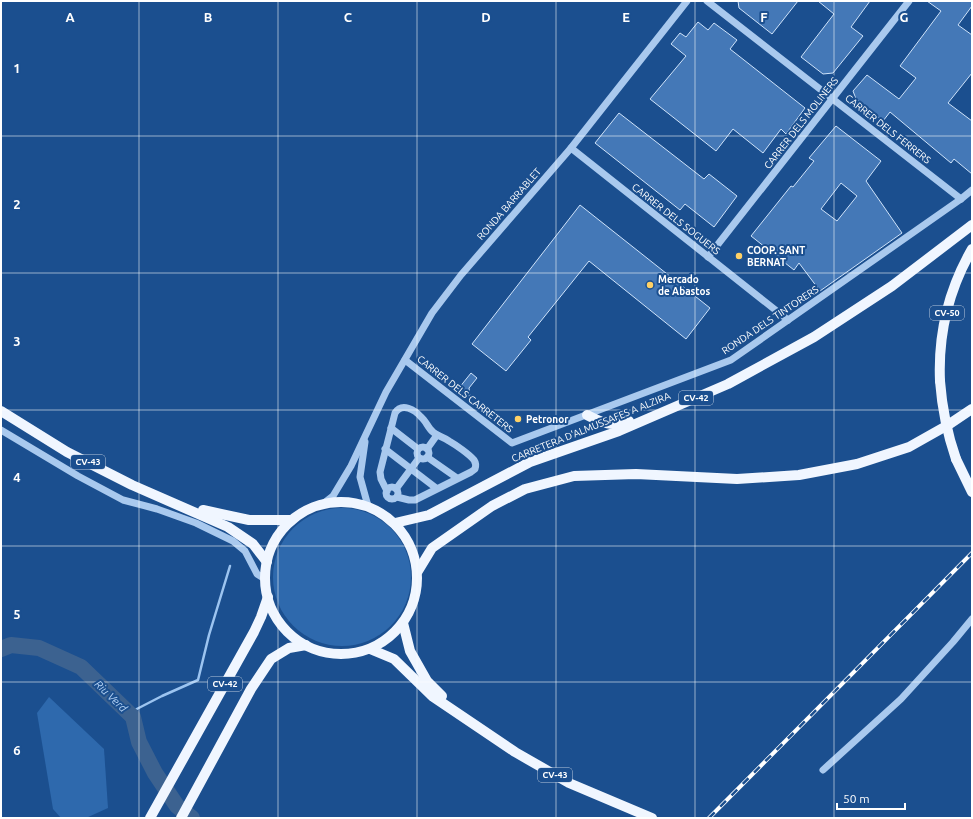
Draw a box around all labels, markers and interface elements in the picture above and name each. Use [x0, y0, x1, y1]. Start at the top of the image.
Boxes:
text: A [65, 10, 75, 24]
text: B [204, 10, 213, 24]
text: C [344, 10, 353, 24]
text: D [481, 10, 491, 24]
text: E [622, 10, 630, 24]
text: F [760, 10, 768, 24]
text: G [900, 10, 909, 24]
text: 1 [13, 61, 21, 75]
street label: CARRER DELS MOLINERS [762, 75, 840, 171]
street label: CARRER DELS FERRERS [843, 92, 933, 166]
street label: RONDA BARRABLET [475, 166, 543, 242]
street label: CARRER DELS SOGUERS [630, 181, 722, 257]
text: 2 [13, 197, 21, 211]
place label: COOP. SANT BERNAT [747, 245, 805, 268]
marker: COOP. SANT BERNAT [734, 251, 744, 261]
place label: Mercado de Abastos [658, 274, 710, 297]
marker: Mercado de Abastos [645, 280, 655, 290]
street label: RONDA DELS TINTORERS [720, 284, 820, 356]
road number: CV-50 [930, 306, 964, 320]
text: 3 [13, 334, 21, 348]
street label: CARRER DELS CARRETERS [415, 353, 515, 435]
street label: CARRETERA D'ALMUSSAFES A ALZIRA [510, 390, 673, 464]
road number: CV-42 [679, 391, 713, 405]
marker: Petronor [513, 414, 523, 424]
place label: Petronor [526, 414, 569, 425]
road number: CV-43 [71, 455, 105, 469]
text: 4 [13, 470, 21, 484]
text: 5 [13, 607, 21, 621]
road number: CV-42 [208, 677, 242, 691]
water label: Riu Verd [92, 678, 130, 715]
text: 6 [13, 743, 21, 757]
road number: CV-43 [538, 768, 572, 782]
scale bar [837, 785, 905, 811]
text: 50 m [843, 792, 870, 805]

